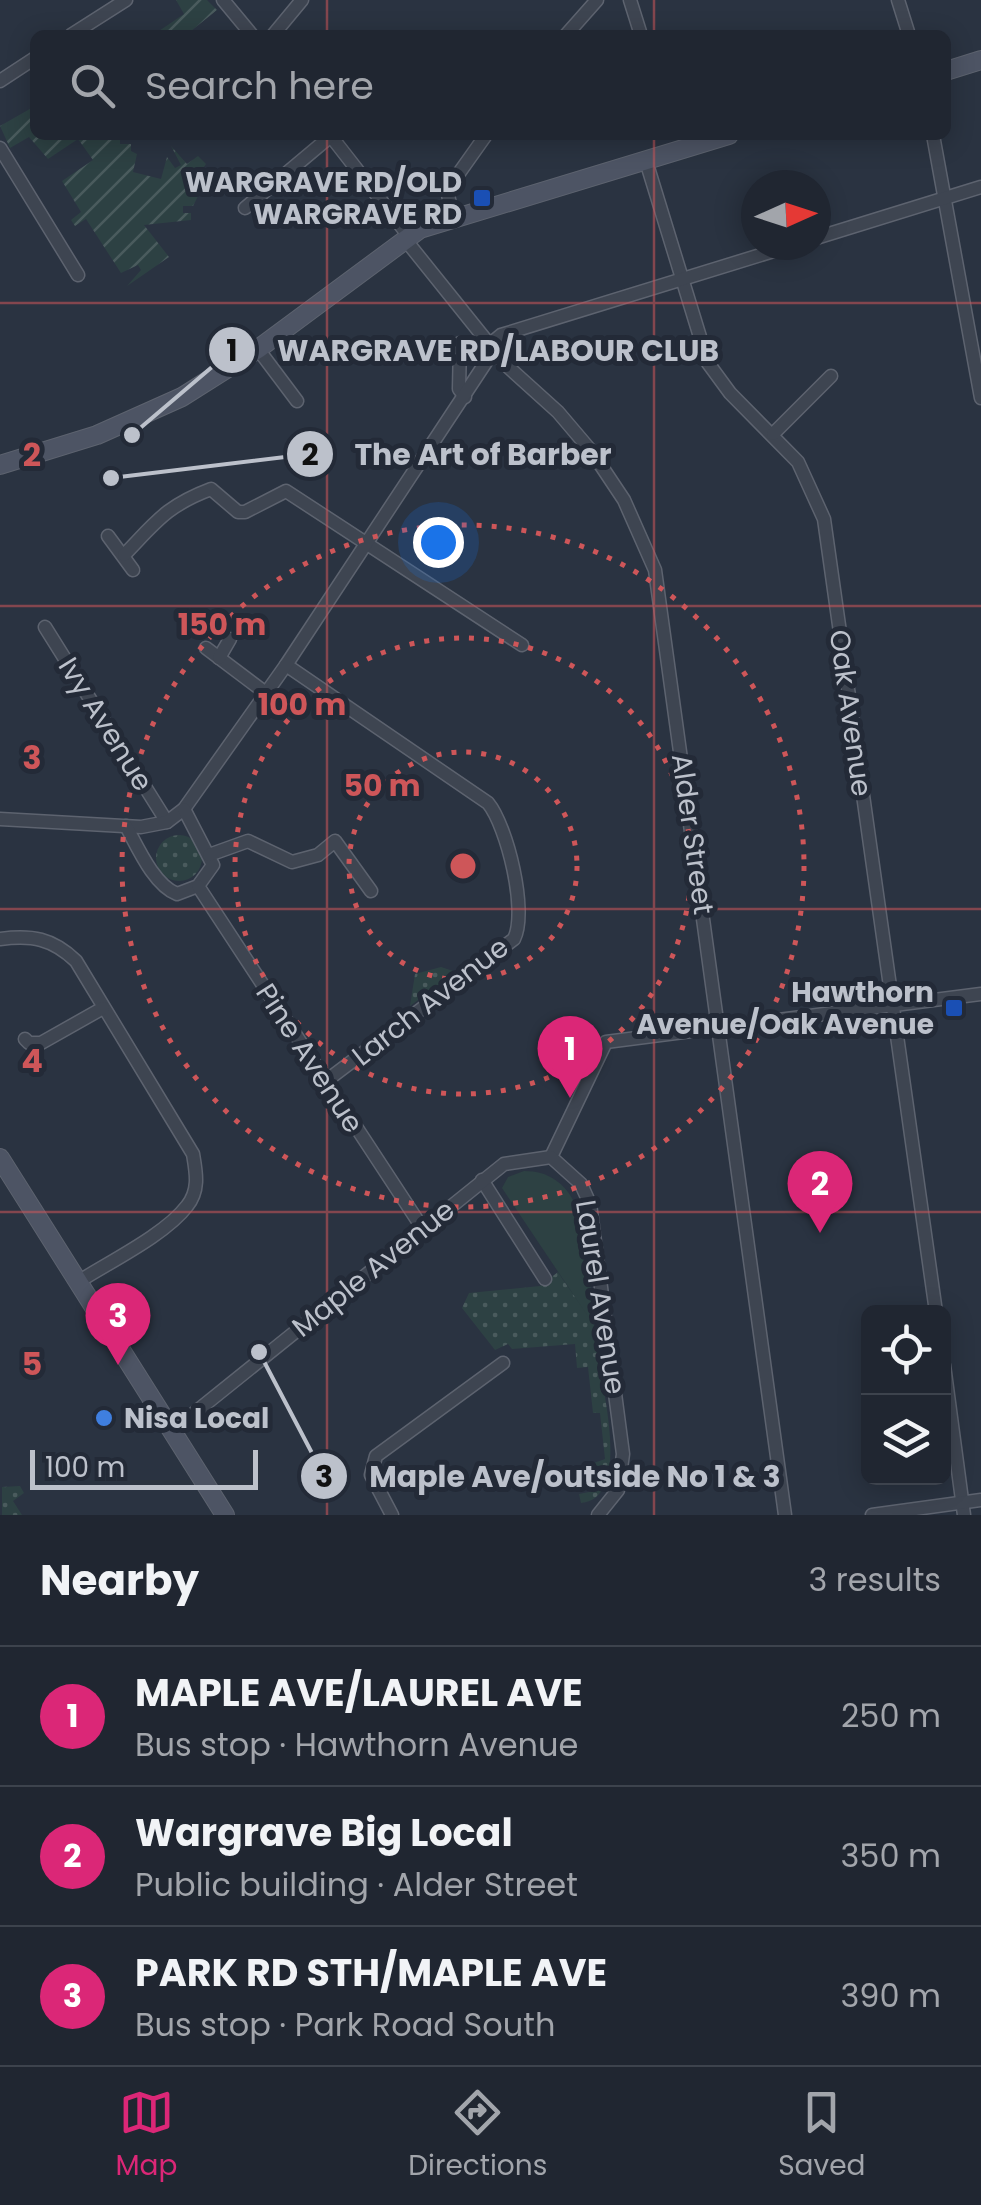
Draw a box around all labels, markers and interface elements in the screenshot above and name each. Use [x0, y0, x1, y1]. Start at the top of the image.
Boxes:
search box [30, 30, 951, 140]
icon: search [65, 58, 120, 113]
text: Search here [145, 59, 374, 112]
place label: WARGRAVE RD/OLD WARGRAVE RD [185, 163, 462, 234]
north arrow [741, 170, 831, 260]
marker: WARGRAVE RD/OLD WARGRAVE RD [471, 187, 493, 209]
callout: WARGRAVE RD/LABOUR CLUB [207, 320, 739, 380]
text: 1 [226, 329, 238, 372]
text: WARGRAVE RD/LABOUR CLUB [277, 329, 719, 372]
callout: The Art of Barber [285, 424, 632, 484]
text: 2 [23, 432, 41, 477]
text: 2 [301, 433, 319, 476]
text: The Art of Barber [354, 433, 612, 476]
your location [413, 517, 464, 568]
text: 150 m [178, 603, 266, 646]
street label: Oak Avenue [820, 627, 882, 799]
street label: Ivy Avenue [49, 650, 162, 799]
text: 100 m [258, 683, 346, 726]
text: 3 [22, 735, 42, 780]
street label: Alder Street [662, 751, 723, 917]
text: 50 m [343, 764, 421, 807]
centre of rings [445, 848, 481, 884]
street label: Larch Avenue [344, 928, 517, 1075]
place label: Hawthorn Avenue/Oak Avenue [636, 973, 934, 1044]
street label: Pine Avenue [247, 976, 373, 1141]
marker: Hawthorn Avenue/Oak Avenue [943, 997, 965, 1019]
pin: 1 [538, 1016, 602, 1098]
text: 4 [21, 1038, 43, 1083]
pin: 2 [788, 1150, 852, 1233]
street label: Maple Avenue [284, 1191, 463, 1346]
street label: Laurel Avenue [566, 1197, 635, 1397]
pin: 3 [86, 1282, 150, 1365]
map controls [861, 1305, 951, 1485]
button: locate [861, 1305, 951, 1395]
text: 5 [22, 1341, 42, 1386]
button: layers [861, 1395, 951, 1485]
place label: Nisa Local [124, 1399, 269, 1438]
marker: Nisa Local [93, 1407, 115, 1429]
scale bar [30, 1445, 258, 1490]
callout: Maple Ave/outside No 1 & 3 [299, 1446, 800, 1506]
text: 100 m [45, 1448, 125, 1487]
text: 3 [315, 1455, 333, 1498]
text: Maple Ave/outside No 1 & 3 [369, 1455, 781, 1498]
text: Nearby [40, 1551, 199, 1610]
text: 3 results [808, 1557, 941, 1602]
text: MAPLE AVE/LAUREL AVE [135, 1666, 583, 1719]
text: 1 [66, 1693, 79, 1738]
text: 250 m [841, 1693, 941, 1738]
text: Bus stop · Hawthorn Avenue [135, 1722, 578, 1767]
text: Wargrave Big Local [135, 1806, 513, 1859]
text: 2 [63, 1833, 82, 1878]
text: 350 m [840, 1833, 941, 1878]
text: Public building · Alder Street [135, 1862, 578, 1907]
text: PARK RD STH/MAPLE AVE [135, 1946, 607, 1999]
text: 3 [63, 1973, 82, 2018]
text: 390 m [840, 1973, 941, 2018]
text: Bus stop · Park Road South [135, 2002, 555, 2047]
tab: Map [115, 2085, 177, 2187]
tab: Directions [408, 2085, 547, 2187]
tab: Saved [778, 2085, 866, 2187]

